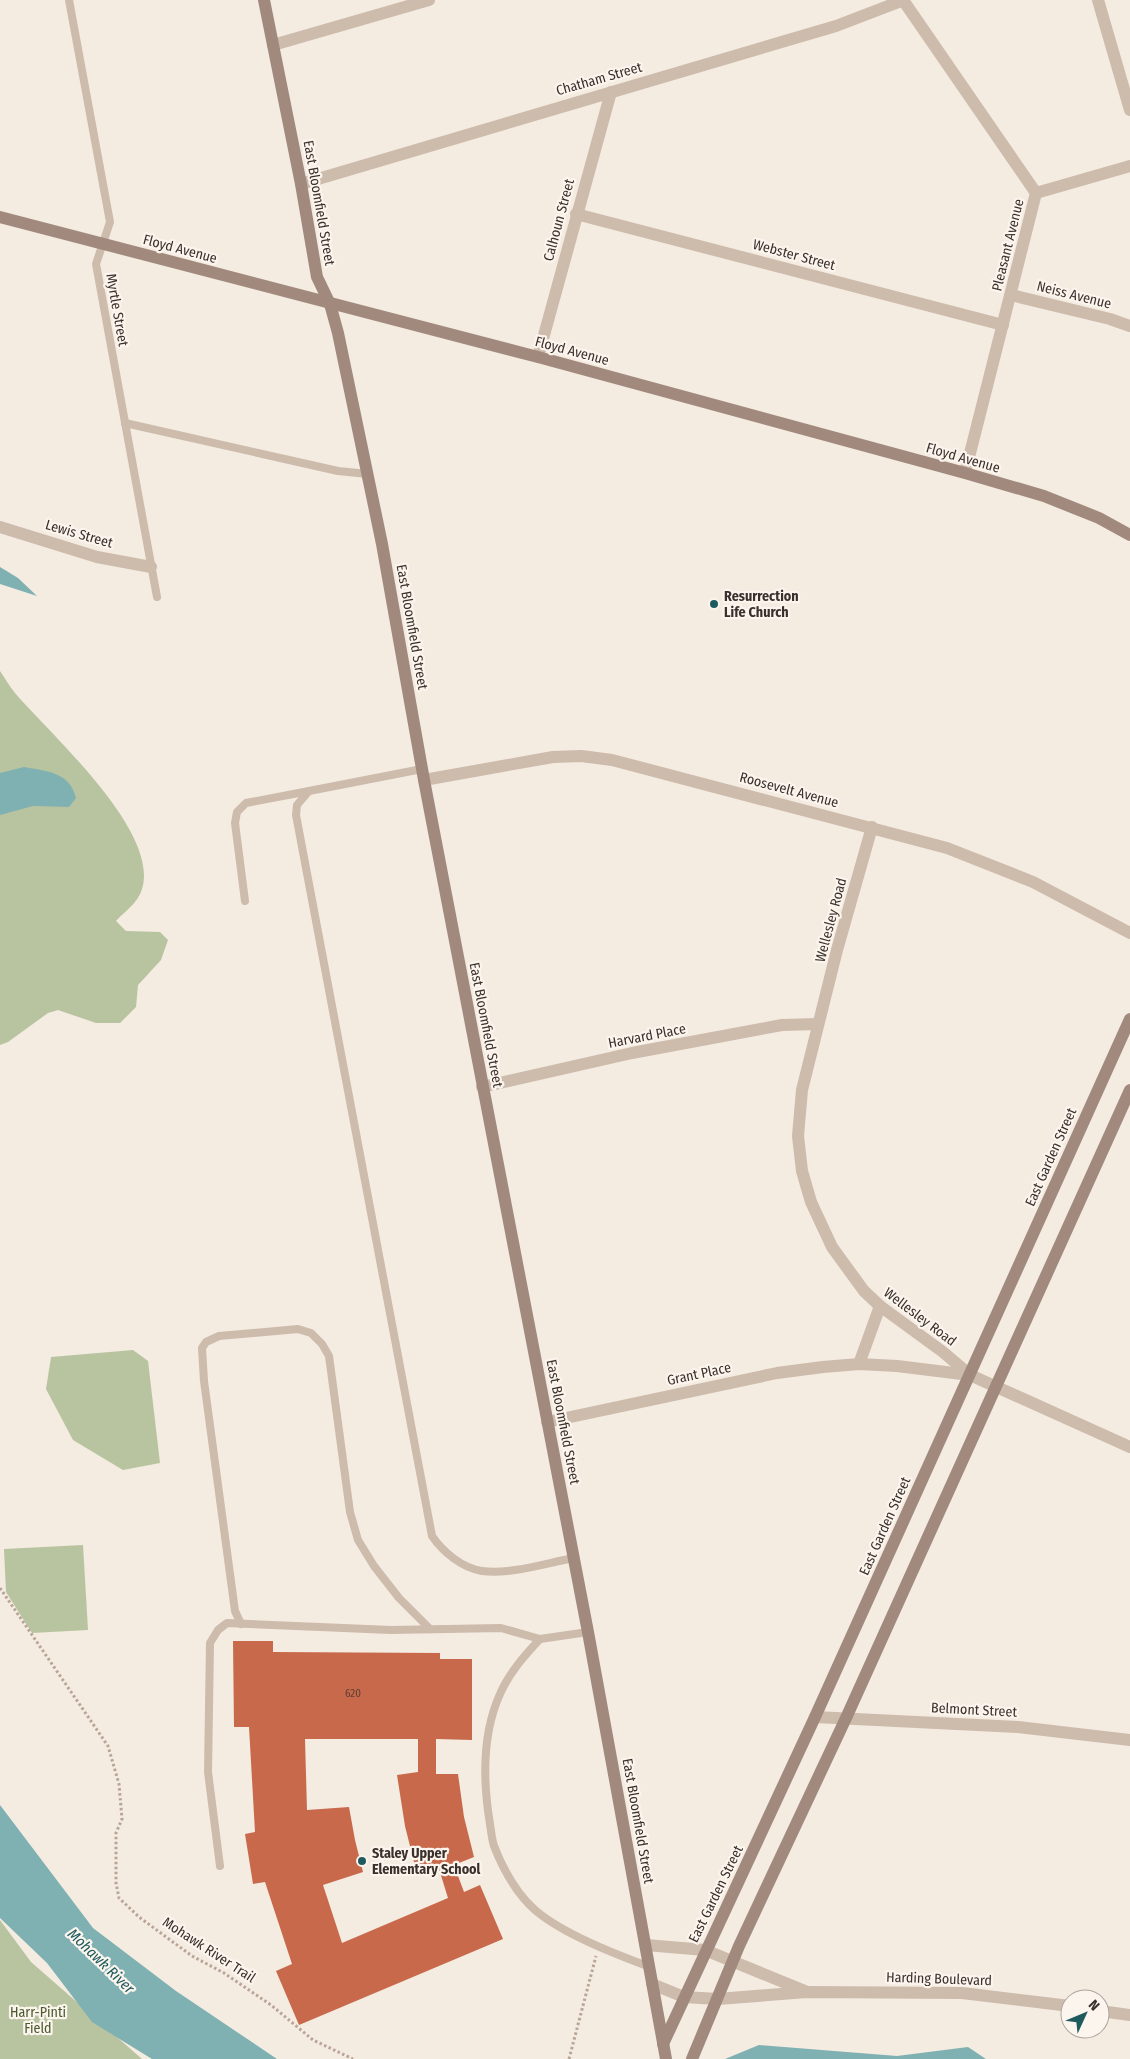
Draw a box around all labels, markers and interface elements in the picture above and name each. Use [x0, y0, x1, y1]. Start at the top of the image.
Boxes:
street label: Chatham Street [554, 59, 644, 99]
street label: East Bloomfield Street [300, 139, 338, 267]
street label: Calhoun Street [540, 177, 578, 263]
street label: Pleasant Avenue [988, 197, 1028, 293]
street label: Floyd Avenue [141, 231, 219, 267]
street label: Webster Street [751, 236, 837, 274]
street label: Myrtle Street [102, 272, 132, 348]
street label: Neiss Avenue [1035, 278, 1113, 312]
street label: Floyd Avenue [533, 333, 611, 369]
street label: Floyd Avenue [924, 439, 1002, 477]
street label: Lewis Street [43, 516, 115, 552]
street label: East Bloomfield Street [393, 563, 431, 691]
place label: Resurrection Life Church [724, 588, 799, 621]
marker: Resurrection Life Church [708, 598, 720, 610]
street label: Roosevelt Avenue [738, 769, 840, 811]
street label: Wellesley Road [812, 876, 850, 964]
street label: East Bloomfield Street [466, 961, 507, 1089]
street label: Harvard Place [607, 1020, 687, 1052]
street label: East Garden Street [1022, 1105, 1080, 1209]
street label: Wellesley Road [880, 1284, 960, 1350]
street label: East Bloomfield Street [543, 1358, 584, 1486]
street label: Grant Place [665, 1359, 733, 1389]
street label: East Garden Street [856, 1474, 914, 1578]
house number: 620 [345, 1687, 361, 1700]
street label: Belmont Street [931, 1699, 1018, 1721]
street label: East Bloomfield Street [619, 1757, 657, 1885]
street label: East Garden Street [685, 1842, 747, 1945]
place label: Staley Upper Elementary School [372, 1845, 481, 1878]
marker: Staley Upper Elementary School [356, 1855, 368, 1867]
street label: Mohawk River Trail [159, 1914, 259, 1987]
water label: Mohawk River [64, 1925, 139, 1998]
street label: Harding Boulevard [886, 1969, 992, 1989]
north arrow [1060, 1989, 1110, 2039]
text: N [1085, 1996, 1103, 2014]
park label: Harr-Pinti Field [10, 2004, 66, 2037]

